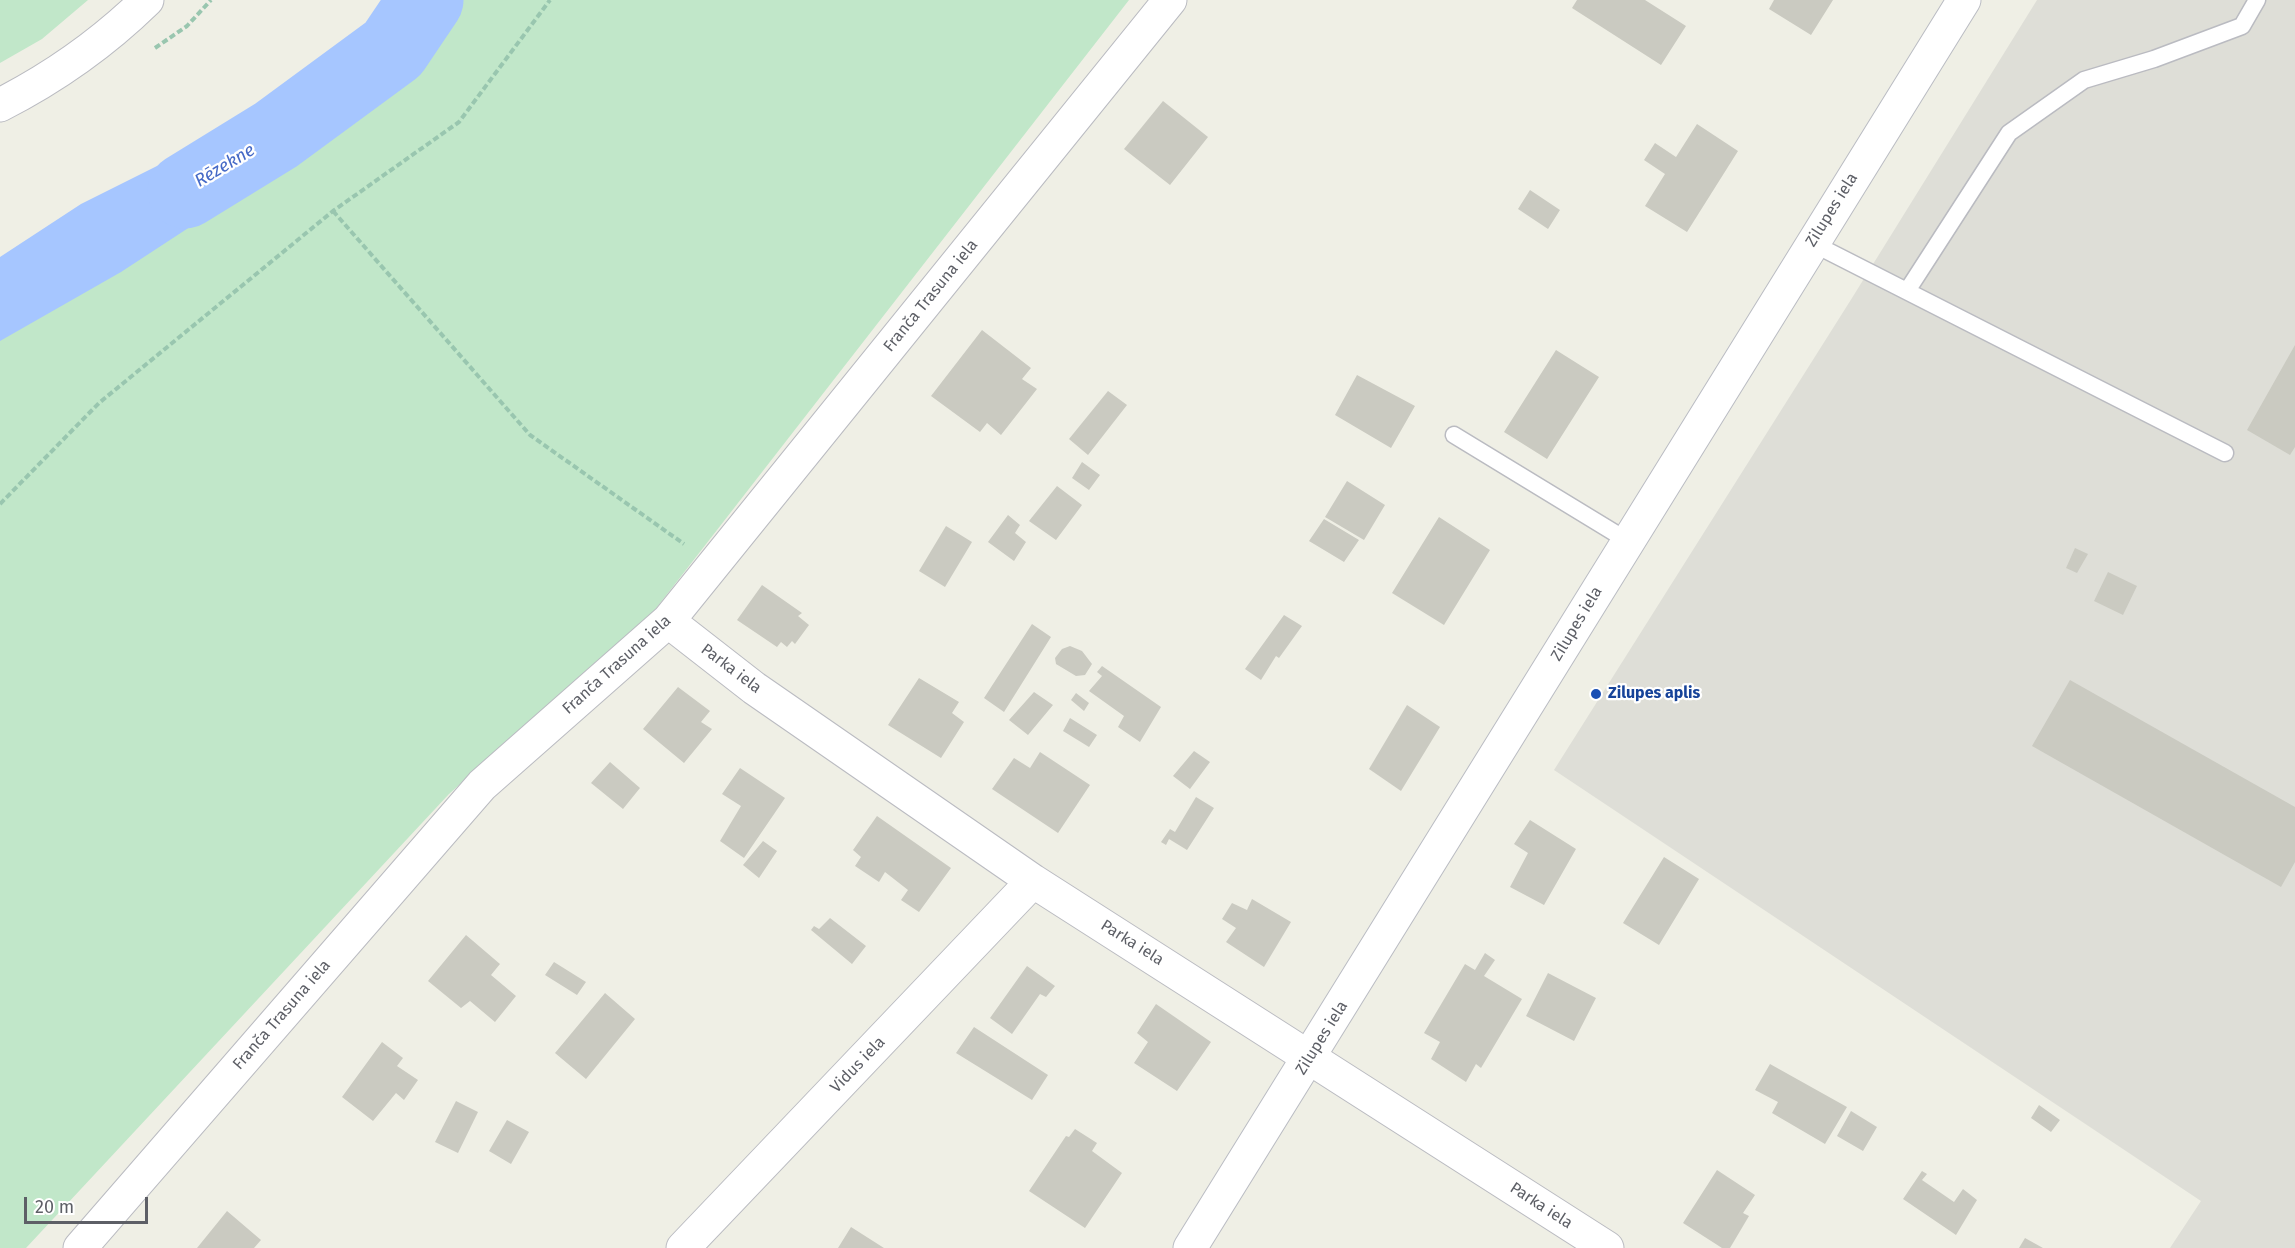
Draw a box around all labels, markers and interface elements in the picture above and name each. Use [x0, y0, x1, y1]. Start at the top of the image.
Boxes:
water label: Rēzekne [191, 140, 259, 192]
street label: Zilupes iela [1802, 170, 1862, 250]
street label: Franča Trasuna iela [880, 236, 982, 356]
street label: Zilupes iela [1547, 583, 1607, 665]
street label: Franča Trasuna iela [559, 611, 675, 719]
street label: Parka iela [697, 640, 765, 698]
place label: Zilupes aplis [1608, 684, 1700, 704]
marker: Zilupes aplis [1589, 687, 1603, 701]
street label: Parka iela [1097, 916, 1167, 970]
street label: Franča Trasuna iela [229, 956, 335, 1074]
street label: Zilupes iela [1292, 998, 1352, 1078]
street label: Vidus iela [827, 1033, 889, 1097]
street label: Parka iela [1506, 1179, 1576, 1233]
scale bar [27, 1185, 152, 1223]
text: 20 m [35, 1196, 74, 1218]

